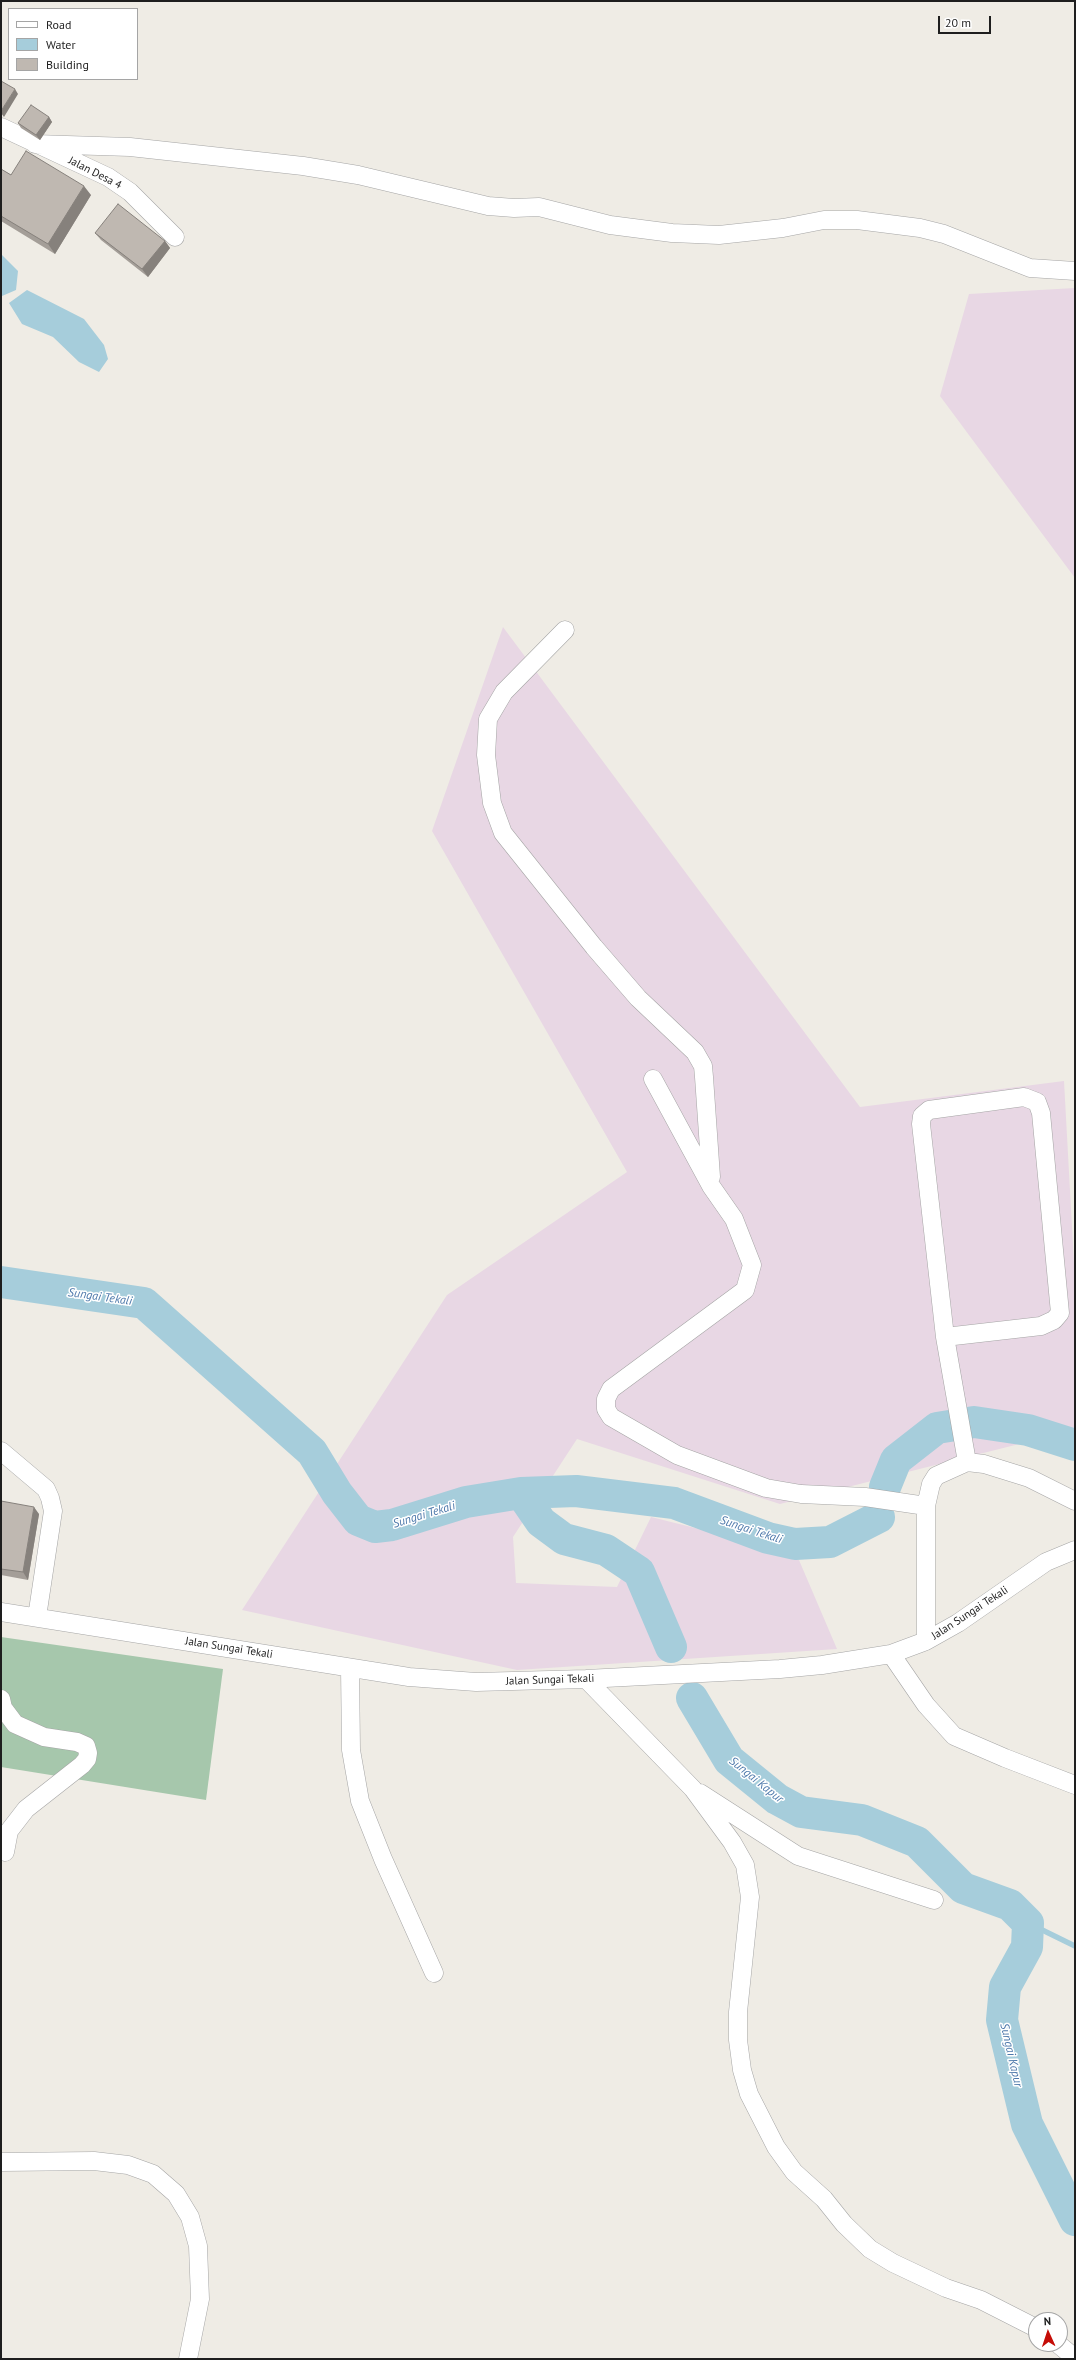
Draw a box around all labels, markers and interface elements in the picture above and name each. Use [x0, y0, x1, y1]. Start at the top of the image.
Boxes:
legend [8, 8, 138, 80]
scale bar [940, 8, 993, 34]
text: 20 m [945, 15, 971, 30]
text: Road [46, 17, 71, 32]
text: Water [46, 37, 76, 52]
text: Building [46, 57, 89, 72]
street label: Jalan Desa 4 [66, 154, 124, 192]
water label: Sungai Tekali [67, 1285, 133, 1309]
water label: Sungai Tekali [391, 1499, 457, 1531]
water label: Sungai Tekali [718, 1513, 784, 1547]
street label: Jalan Sungai Tekali [929, 1583, 1011, 1643]
street label: Jalan Sungai Tekali [184, 1635, 274, 1661]
street label: Jalan Sungai Tekali [506, 1672, 594, 1688]
water label: Sungai Kapur [726, 1754, 786, 1806]
water label: Sungai Kapur [997, 2022, 1025, 2088]
north arrow [1028, 2312, 1068, 2352]
text: N [1043, 2314, 1051, 2328]

